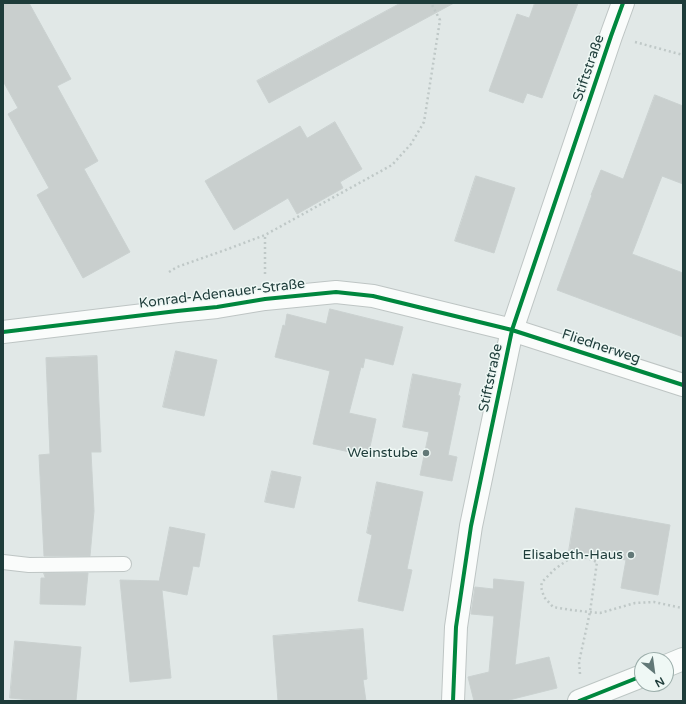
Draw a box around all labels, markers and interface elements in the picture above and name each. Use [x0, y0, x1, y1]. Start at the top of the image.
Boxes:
street label: Stiftstraße [570, 32, 608, 104]
street label: Konrad-Adenauer-Straße [138, 275, 306, 313]
street label: Fliednerweg [560, 326, 642, 368]
street label: Stiftstraße [476, 342, 506, 414]
place label: Weinstube [347, 445, 418, 461]
marker: Weinstube [421, 448, 431, 458]
place label: Elisabeth-Haus [523, 547, 623, 563]
marker: Elisabeth-Haus [626, 550, 636, 560]
north arrow [634, 652, 674, 692]
text: N [653, 674, 667, 690]

